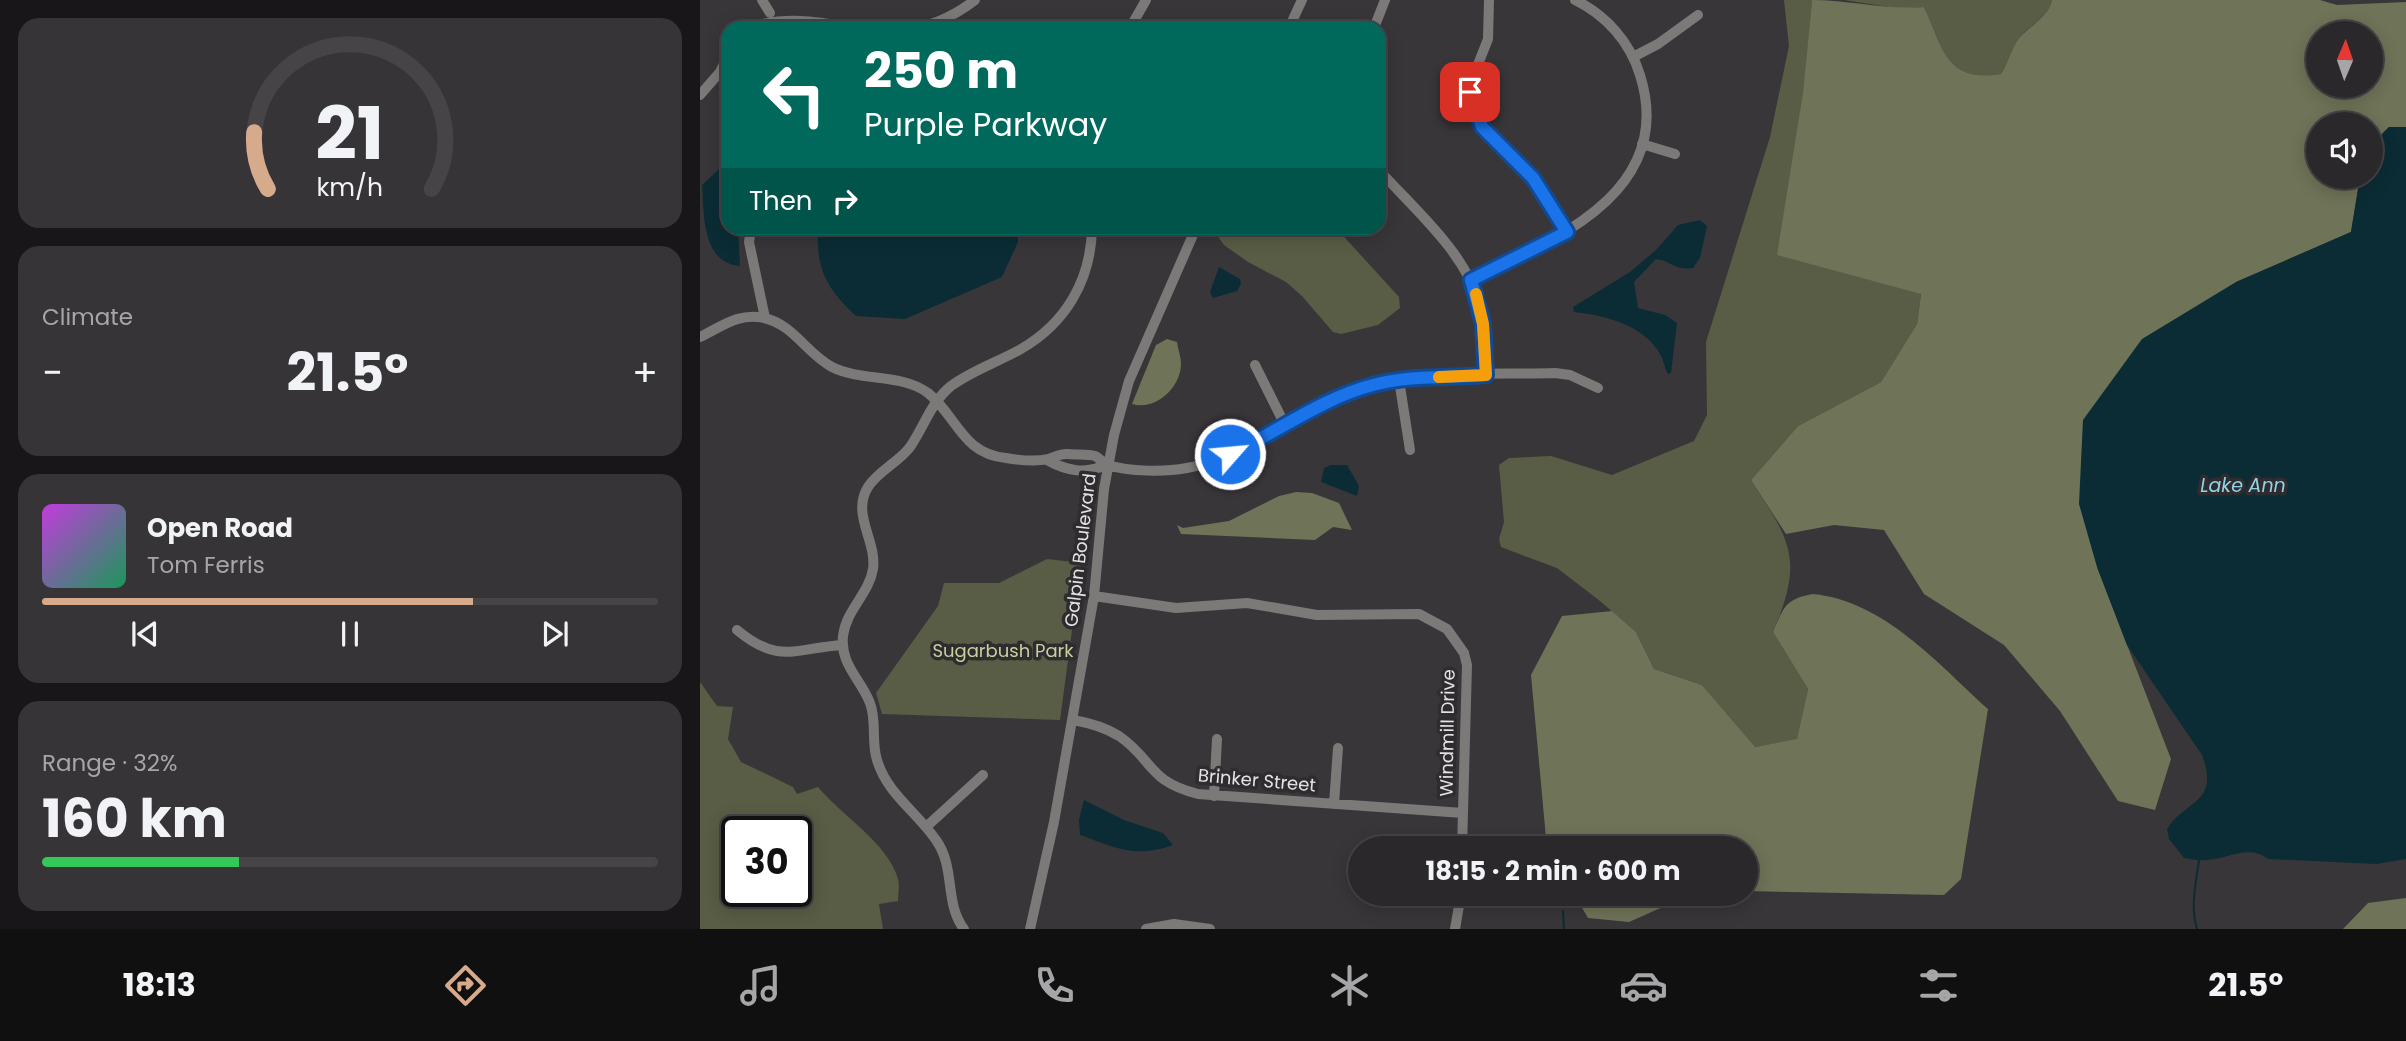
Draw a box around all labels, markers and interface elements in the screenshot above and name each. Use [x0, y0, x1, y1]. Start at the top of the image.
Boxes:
north arrow [2306, 21, 2384, 98]
map controls [2306, 21, 2383, 189]
text: 250 m [864, 37, 1018, 105]
icon: left [749, 49, 840, 140]
pin [1440, 62, 1500, 122]
icon: arrive [1451, 73, 1489, 111]
text: 21 [316, 83, 384, 184]
text: Purple Parkway [864, 102, 1107, 147]
button: sound [2306, 112, 2383, 189]
text: km/h [317, 170, 383, 205]
icon: right [826, 182, 864, 220]
text: Then [749, 183, 812, 219]
text: Climate [42, 301, 133, 333]
text: 21.5° [287, 336, 408, 409]
text: − [42, 346, 63, 399]
text: + [632, 346, 658, 399]
position arrow [1193, 417, 1267, 491]
street label: Galpin Boulevard [1058, 472, 1102, 628]
water label: Lake Ann [2200, 472, 2286, 499]
text: Open Road [147, 510, 293, 546]
text: Tom Ferris [147, 549, 265, 581]
icon: previous [126, 615, 164, 653]
icon: pause [331, 615, 369, 653]
icon: next [536, 615, 574, 653]
park label: Sugarbush Park [932, 638, 1074, 663]
street label: Windmill Drive [1433, 669, 1461, 797]
text: Range · 32% [42, 747, 177, 779]
street label: Brinker Street [1197, 762, 1317, 798]
text: 160 km [42, 782, 227, 855]
speed limit sign: 30 [721, 816, 812, 907]
text: 18:15 · 2 min · 600 m [1426, 853, 1680, 889]
icon: directions [441, 961, 490, 1010]
icon: music [736, 961, 785, 1010]
icon: phone [1030, 961, 1079, 1010]
icon: climate [1325, 961, 1374, 1010]
icon: car [1619, 961, 1668, 1010]
icon: filters [1914, 961, 1963, 1010]
text: 18:13 [123, 962, 196, 1007]
text: 21.5° [2208, 962, 2283, 1007]

